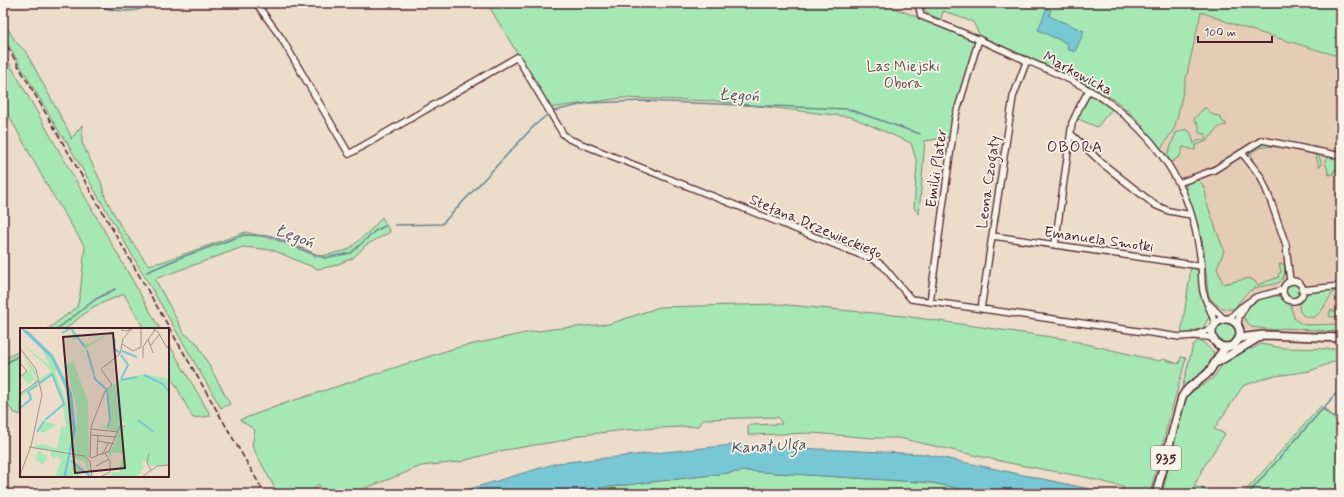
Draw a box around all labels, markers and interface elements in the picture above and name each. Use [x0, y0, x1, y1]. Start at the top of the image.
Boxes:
scale bar [1198, 18, 1272, 44]
text: 100 m [1204, 25, 1236, 41]
street label: Markowicka [1039, 47, 1116, 101]
park label: Las Miejski Obora [866, 57, 940, 94]
water label: Łęgoń [718, 84, 760, 107]
street label: Emilii Plater [922, 127, 952, 209]
street label: Leona Czogały [973, 134, 1006, 230]
district label: OBORA [1047, 137, 1103, 158]
street label: Stefana Drzewieckiego [746, 190, 885, 265]
water label: Łęgoń [272, 220, 317, 253]
street label: Emanuela Smołki [1043, 222, 1155, 258]
inset map [20, 328, 169, 477]
water label: Kanał Ulga [730, 434, 807, 461]
road number: 935 [1151, 446, 1181, 470]

